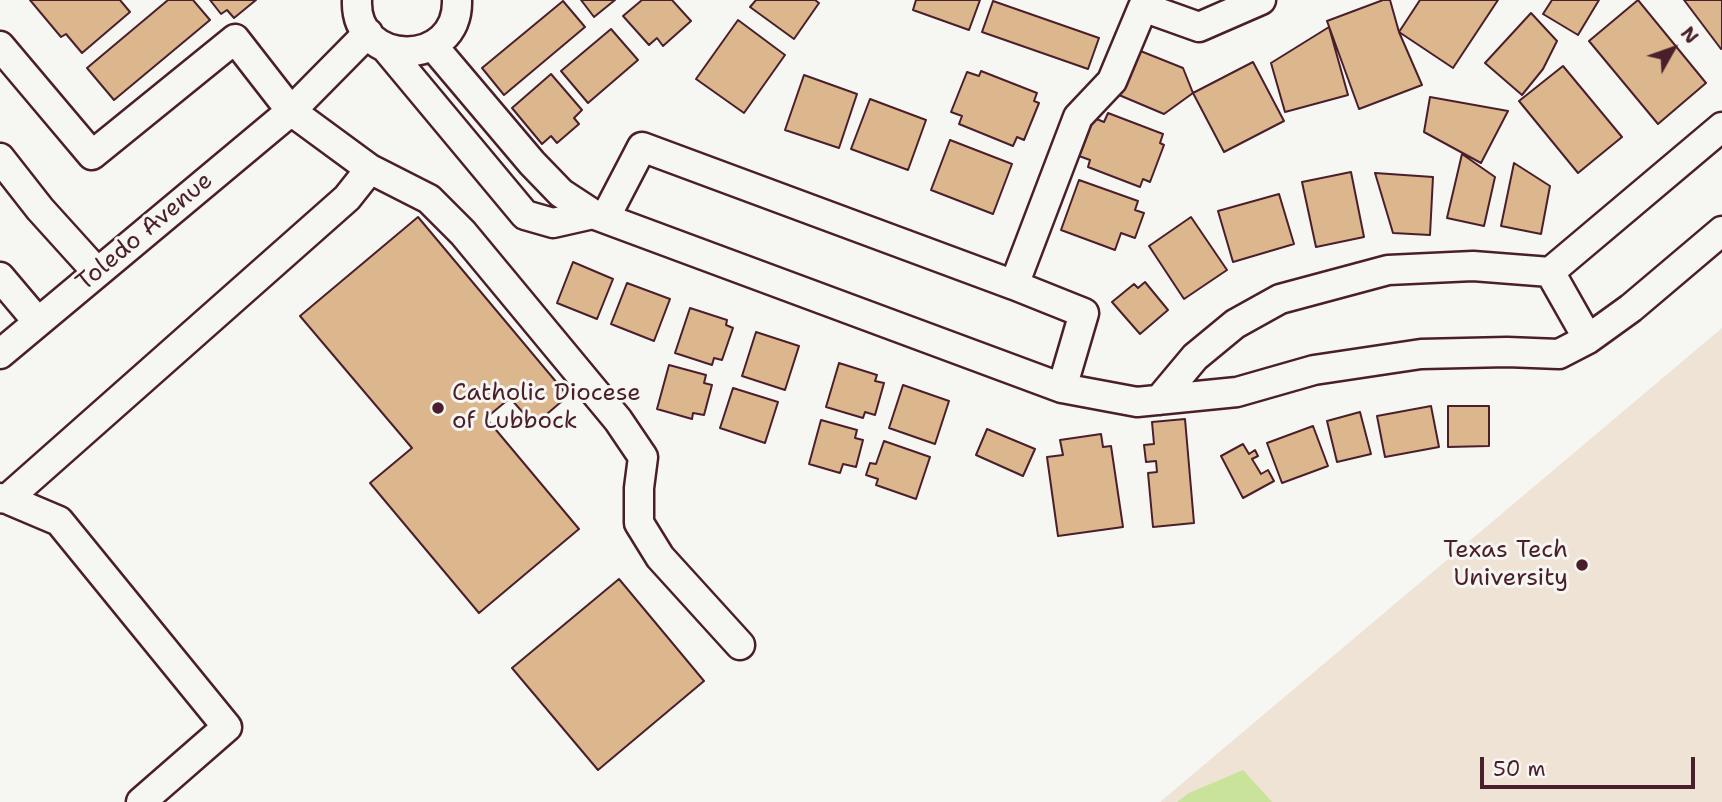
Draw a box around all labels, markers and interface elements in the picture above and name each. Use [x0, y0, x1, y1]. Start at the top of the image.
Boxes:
north arrow [1638, 14, 1708, 84]
text: N [1675, 21, 1704, 49]
street label: Toledo Avenue [71, 167, 219, 297]
place label: Catholic Diocese of Lubbock [452, 380, 641, 436]
marker: Catholic Diocese of Lubbock [430, 400, 446, 416]
place label: Texas Tech University [1443, 537, 1568, 593]
marker: Texas Tech University [1574, 557, 1590, 573]
scale bar [1484, 742, 1699, 786]
text: 50 m [1493, 755, 1546, 783]

